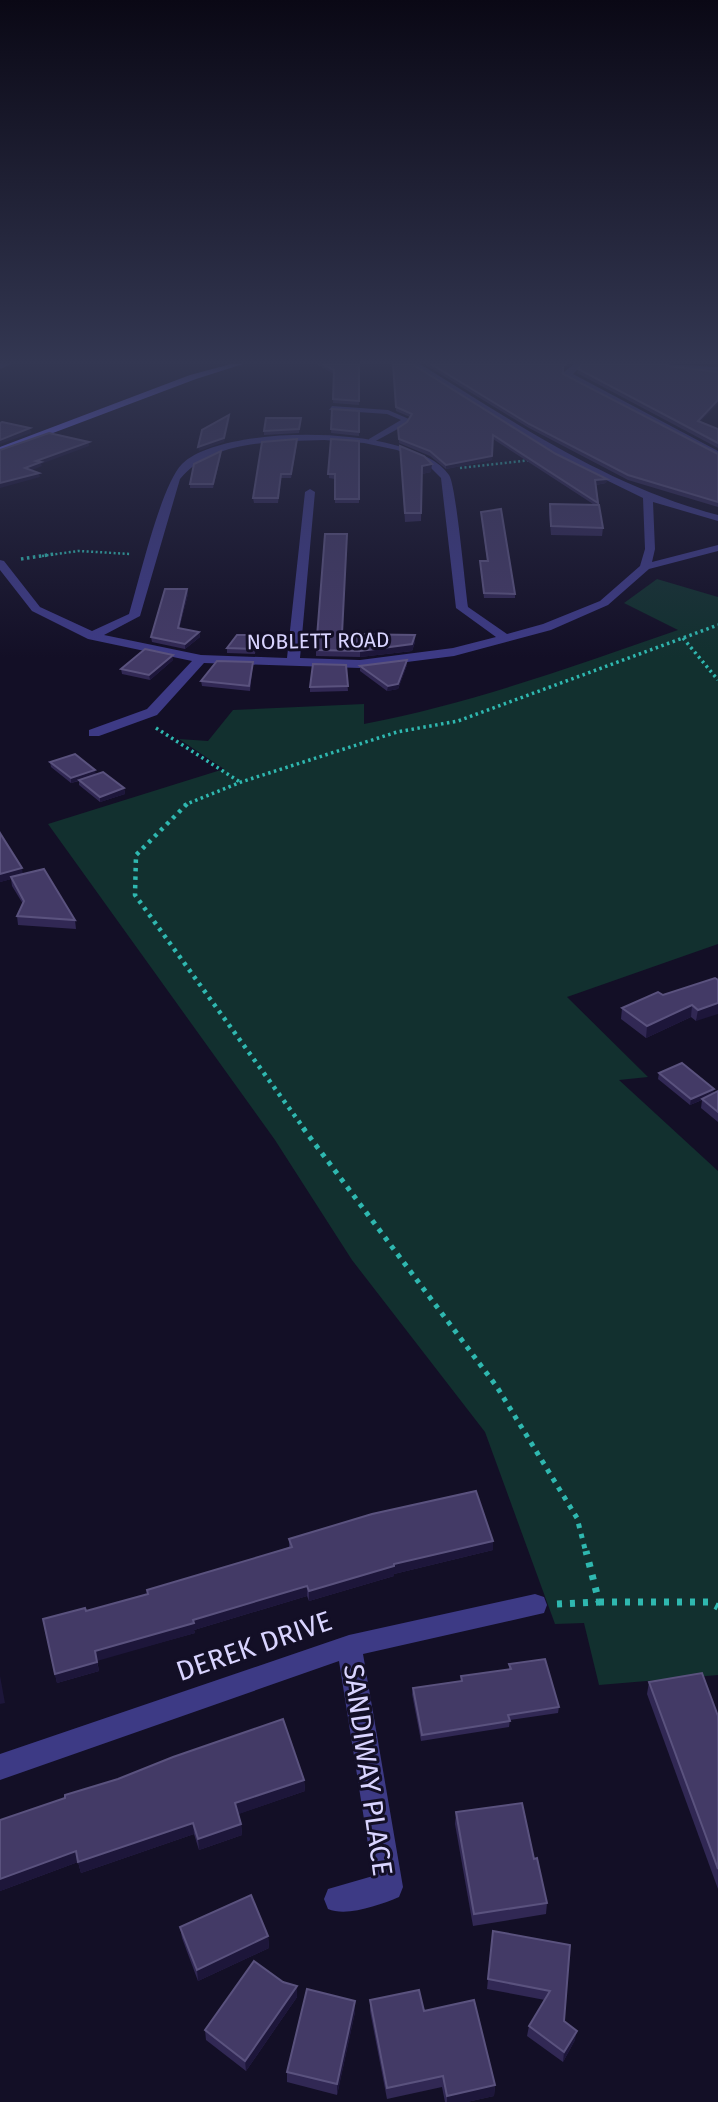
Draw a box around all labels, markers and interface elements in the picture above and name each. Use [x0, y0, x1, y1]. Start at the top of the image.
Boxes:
street label: NOBLETT ROAD [246, 627, 390, 655]
street label: DEREK DRIVE [172, 1604, 336, 1688]
street label: SANDIWAY PLACE [337, 1662, 399, 1878]

